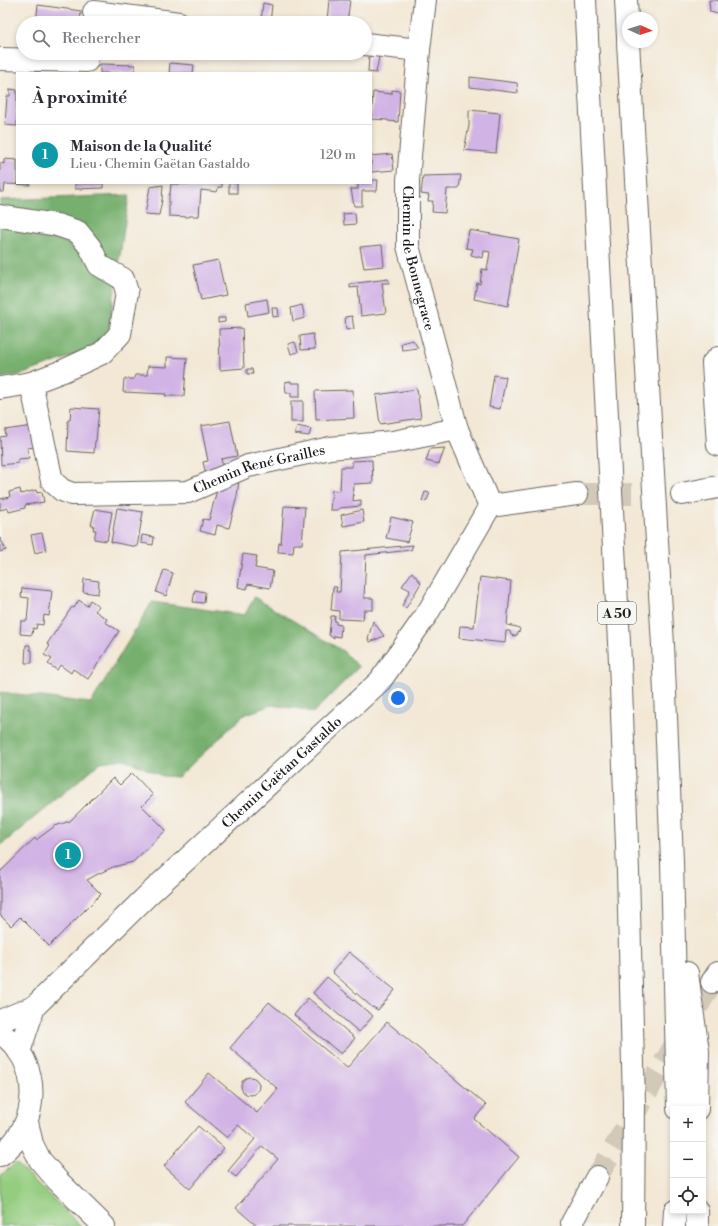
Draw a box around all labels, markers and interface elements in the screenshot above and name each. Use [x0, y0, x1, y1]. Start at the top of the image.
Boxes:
north arrow [622, 12, 658, 48]
search box [16, 16, 372, 60]
icon: search [30, 27, 52, 49]
text: Rechercher [62, 29, 141, 48]
text: À proximité [32, 87, 127, 109]
text: Maison de la Qualité [70, 137, 212, 156]
text: 1 [42, 147, 48, 163]
text: 120 m [320, 147, 356, 163]
text: Lieu · Chemin Gaëtan Gastaldo [70, 156, 250, 172]
street label: Chemin de Bonnegrace [398, 185, 438, 333]
street label: Chemin René Grailles [191, 441, 327, 499]
road number: A 50 [598, 602, 636, 624]
your location [388, 688, 408, 708]
street label: Chemin Gaëtan Gastaldo [218, 713, 346, 833]
pin: 1 [55, 840, 81, 870]
map controls [670, 1106, 706, 1214]
button: + [670, 1106, 706, 1142]
button: − [670, 1142, 706, 1178]
button: locate [670, 1178, 706, 1214]

